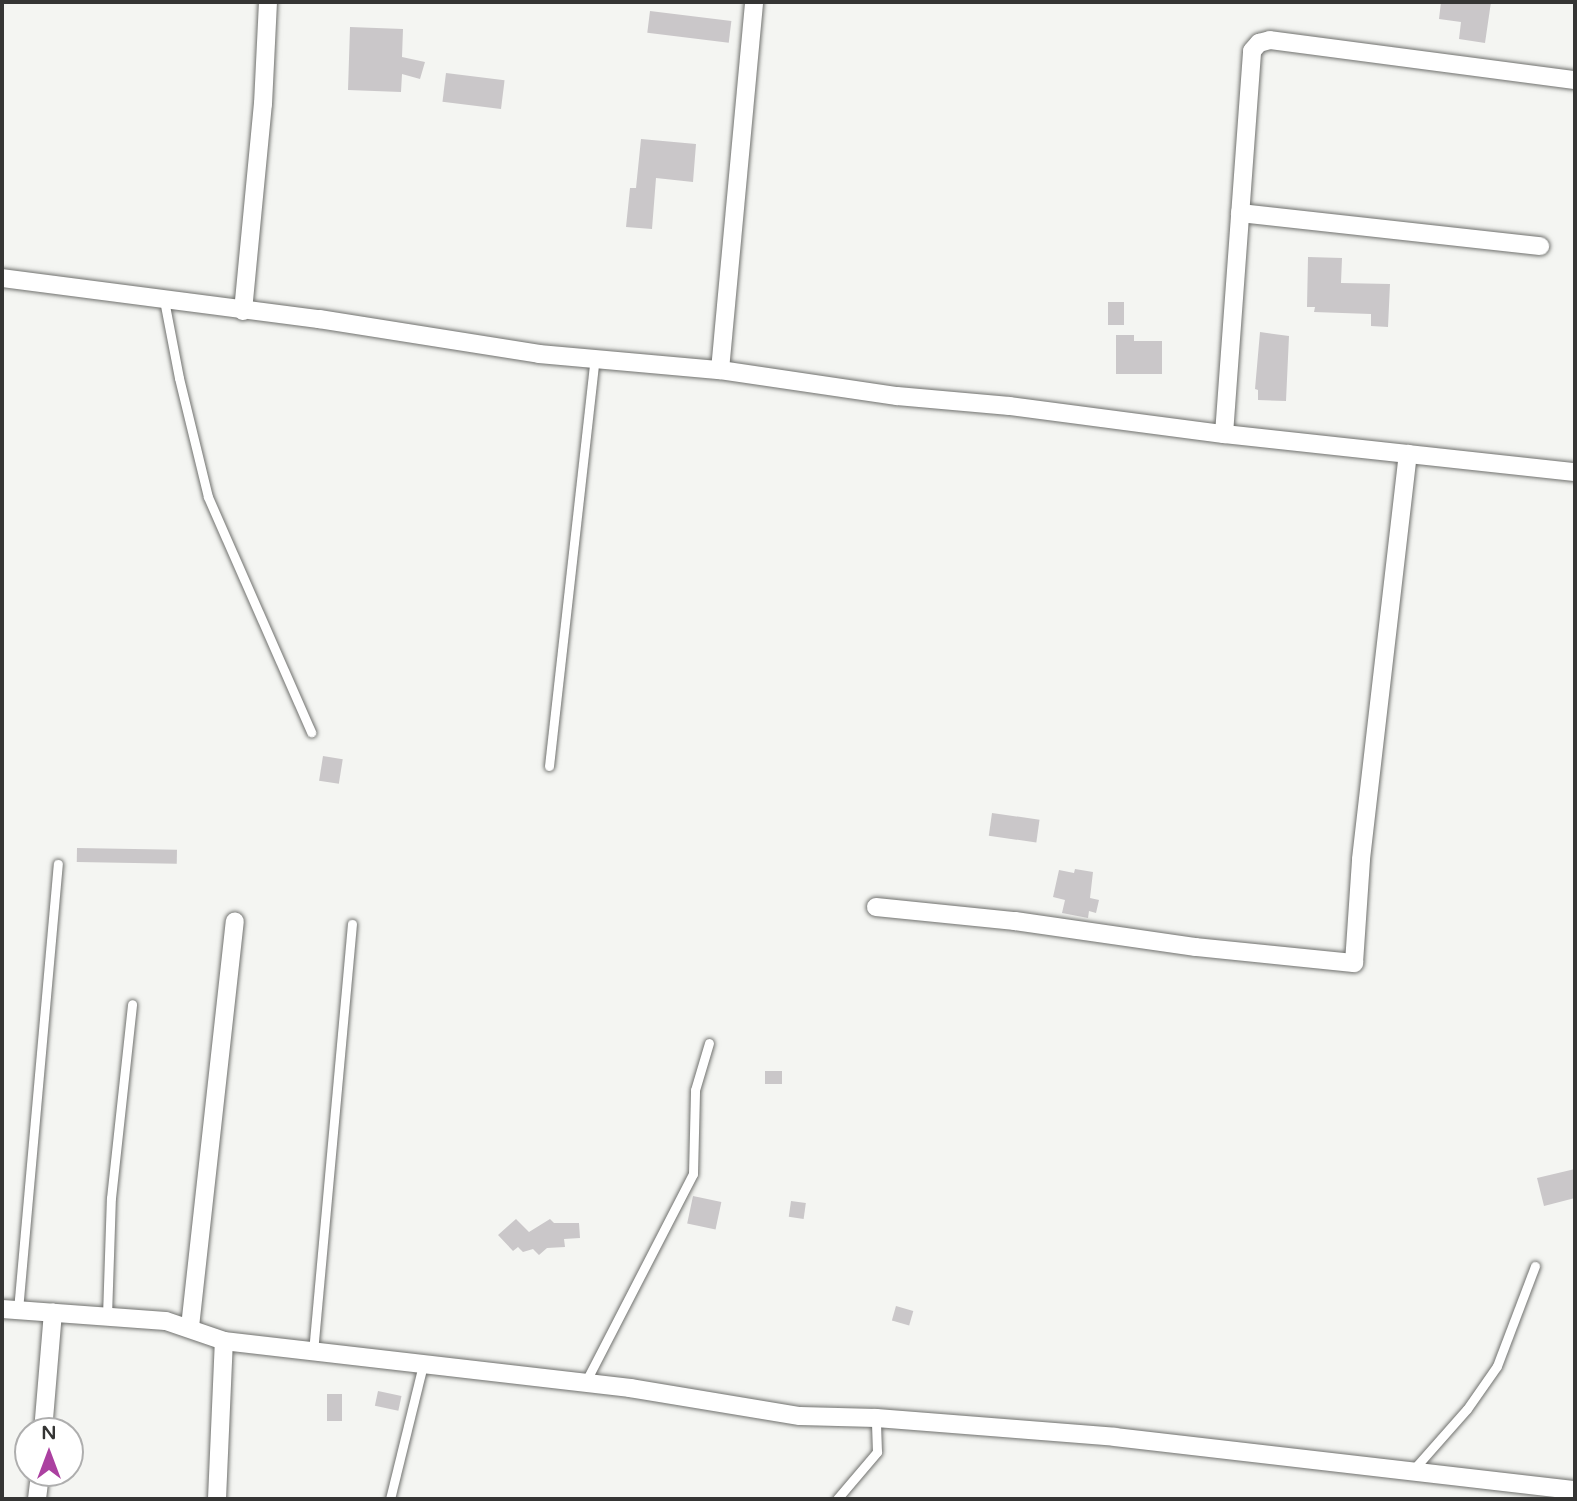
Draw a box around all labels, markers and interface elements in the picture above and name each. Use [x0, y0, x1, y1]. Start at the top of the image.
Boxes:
north arrow [14, 1417, 84, 1487]
text: N [41, 1422, 57, 1444]

